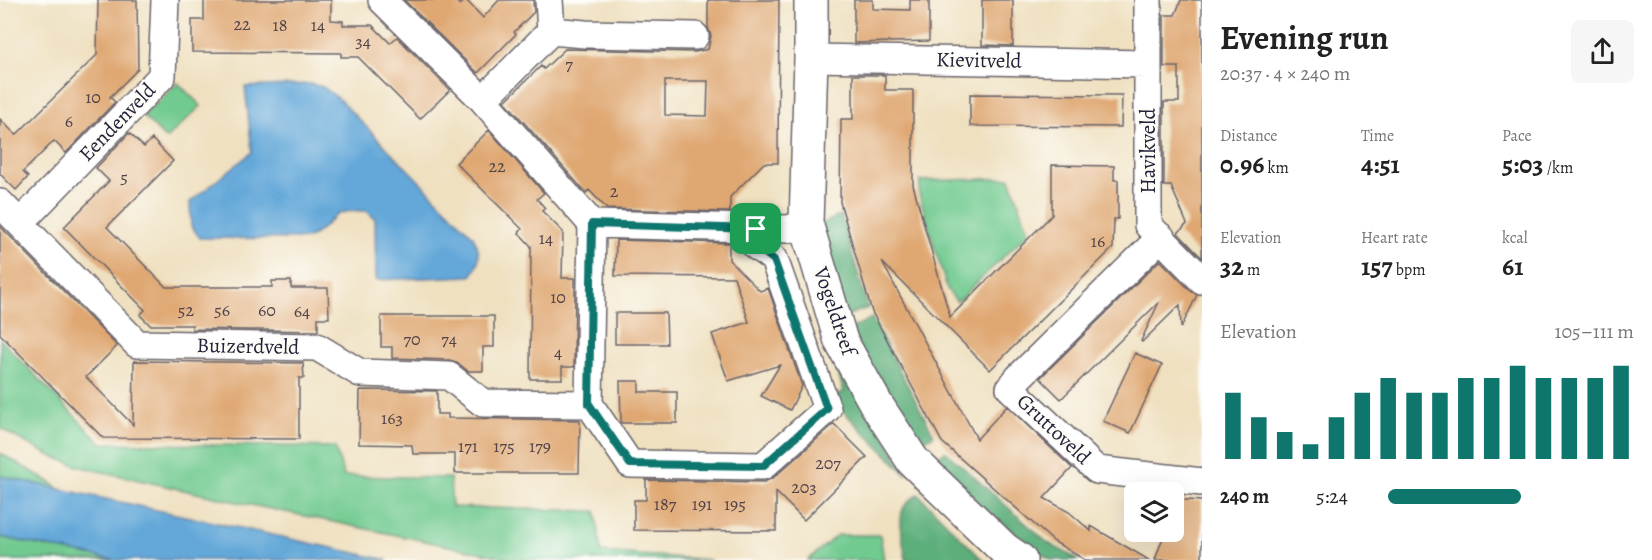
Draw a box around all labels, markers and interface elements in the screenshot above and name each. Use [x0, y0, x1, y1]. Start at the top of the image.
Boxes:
house number: 22 [233, 12, 251, 36]
house number: 18 [273, 13, 287, 37]
house number: 14 [311, 13, 325, 37]
text: Evening run [1220, 15, 1389, 60]
button: share [1571, 20, 1634, 83]
house number: 34 [355, 29, 371, 53]
street label: Kievitveld [936, 45, 1023, 75]
house number: 7 [565, 52, 573, 76]
text: 20:37 · 4 × 240 m [1220, 60, 1350, 87]
street label: Eendenveld [72, 76, 162, 167]
house number: 10 [85, 85, 101, 109]
street label: Havikveld [1134, 108, 1162, 194]
house number: 6 [65, 109, 73, 133]
text: Distance [1220, 125, 1277, 147]
text: Time [1361, 125, 1394, 147]
text: Pace [1502, 125, 1532, 147]
text: 0.96 [1220, 147, 1264, 182]
text: 4:51 [1361, 147, 1400, 182]
text: 5:03 [1502, 147, 1544, 182]
house number: 22 [488, 154, 506, 178]
text: km [1264, 157, 1289, 179]
text: /km [1544, 157, 1573, 179]
house number: 5 [120, 165, 128, 189]
house number: 2 [610, 179, 619, 203]
pin [730, 203, 781, 254]
icon: arrive [739, 212, 772, 245]
house number: 14 [539, 226, 553, 250]
text: Elevation [1220, 227, 1281, 249]
text: Heart rate [1361, 227, 1428, 249]
text: kcal [1502, 227, 1528, 249]
house number: 16 [1091, 229, 1105, 253]
text: 32 [1220, 249, 1244, 284]
text: 157 [1361, 249, 1393, 284]
text: 61 [1502, 249, 1523, 284]
text: m [1244, 259, 1260, 281]
text: bpm [1393, 259, 1426, 281]
street label: Vogeldreef [807, 262, 864, 362]
house number: 10 [550, 285, 566, 309]
house number: 52 [178, 298, 195, 322]
house number: 56 [214, 298, 230, 322]
house number: 60 [258, 298, 276, 322]
house number: 64 [294, 299, 310, 323]
text: Elevation [1220, 318, 1297, 345]
text: 105–111 m [1555, 318, 1634, 345]
house number: 70 [403, 327, 421, 351]
house number: 74 [441, 327, 457, 351]
street label: Buizerdveld [196, 331, 300, 361]
house number: 4 [554, 340, 562, 364]
street label: Gruttoveld [1011, 387, 1098, 471]
house number: 163 [381, 406, 403, 430]
house number: 171 [458, 434, 478, 458]
house number: 175 [493, 434, 515, 458]
house number: 179 [529, 434, 551, 458]
house number: 207 [815, 451, 841, 475]
house number: 203 [791, 475, 817, 499]
map controls [1124, 482, 1184, 542]
button: layers [1124, 482, 1184, 542]
text: 240 m [1220, 483, 1269, 510]
text: 5:24 [1316, 483, 1348, 510]
house number: 187 [654, 492, 677, 516]
house number: 191 [692, 492, 712, 516]
house number: 195 [724, 492, 746, 516]

